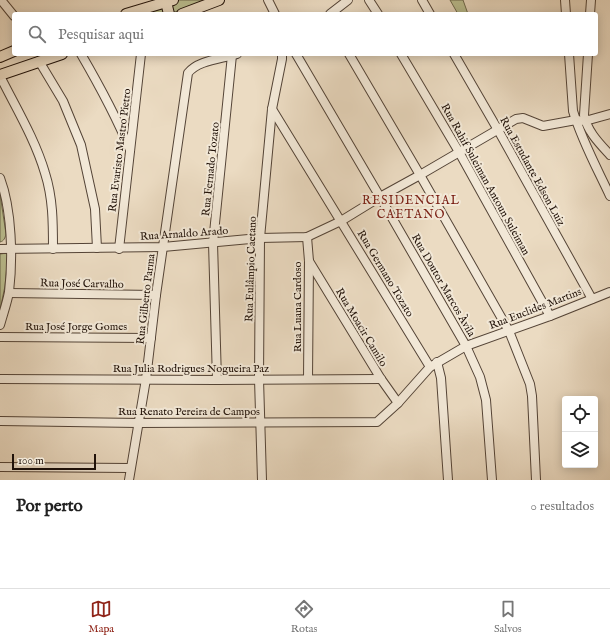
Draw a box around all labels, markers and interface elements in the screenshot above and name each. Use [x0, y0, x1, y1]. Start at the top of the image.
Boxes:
search box [12, 12, 598, 56]
icon: search [26, 23, 48, 45]
text: Pesquisar aqui [58, 25, 144, 44]
street label: Rua Evaristo Mastro Pietro [105, 87, 135, 213]
street label: Rua Rahif Suleiman Antoun Suleiman [437, 101, 533, 258]
street label: Rua Estudante Edson Luiz [496, 114, 568, 229]
street label: Rua Fernado Tozato [199, 121, 223, 217]
district label: RESIDENCIAL CAETANO [362, 193, 460, 222]
street label: Rua Eulâmpio Caetano [242, 216, 260, 322]
street label: Rua Arnaldo Arado [139, 224, 229, 244]
street label: Rua Germano Tozato [354, 228, 417, 320]
street label: Rua Doutor Marcos Àvila [408, 232, 478, 340]
street label: Rua Gilberto Parma [133, 253, 159, 345]
street label: Rua Luana Cardoso [291, 262, 305, 352]
street label: Rua José Carvalho [40, 276, 124, 292]
street label: Rua Euclides Martins [487, 285, 584, 333]
street label: Rua Moacir Camilo [332, 286, 390, 369]
street label: Rua José Jorge Gomes [25, 320, 127, 334]
street label: Rua Julia Rodrigues Nogueira Paz [113, 362, 269, 376]
map controls [562, 396, 598, 468]
button: locate [562, 396, 598, 432]
street label: Rua Renato Pereira de Campos [118, 405, 260, 419]
button: layers [562, 432, 598, 468]
scale bar [12, 452, 96, 471]
text: 100 m [18, 454, 44, 468]
text: Por perto [16, 496, 83, 517]
text: 0 resultados [531, 498, 594, 515]
tab: Mapa [88, 598, 114, 636]
tab: Rotas [291, 598, 317, 636]
tab: Salvos [494, 598, 522, 636]

